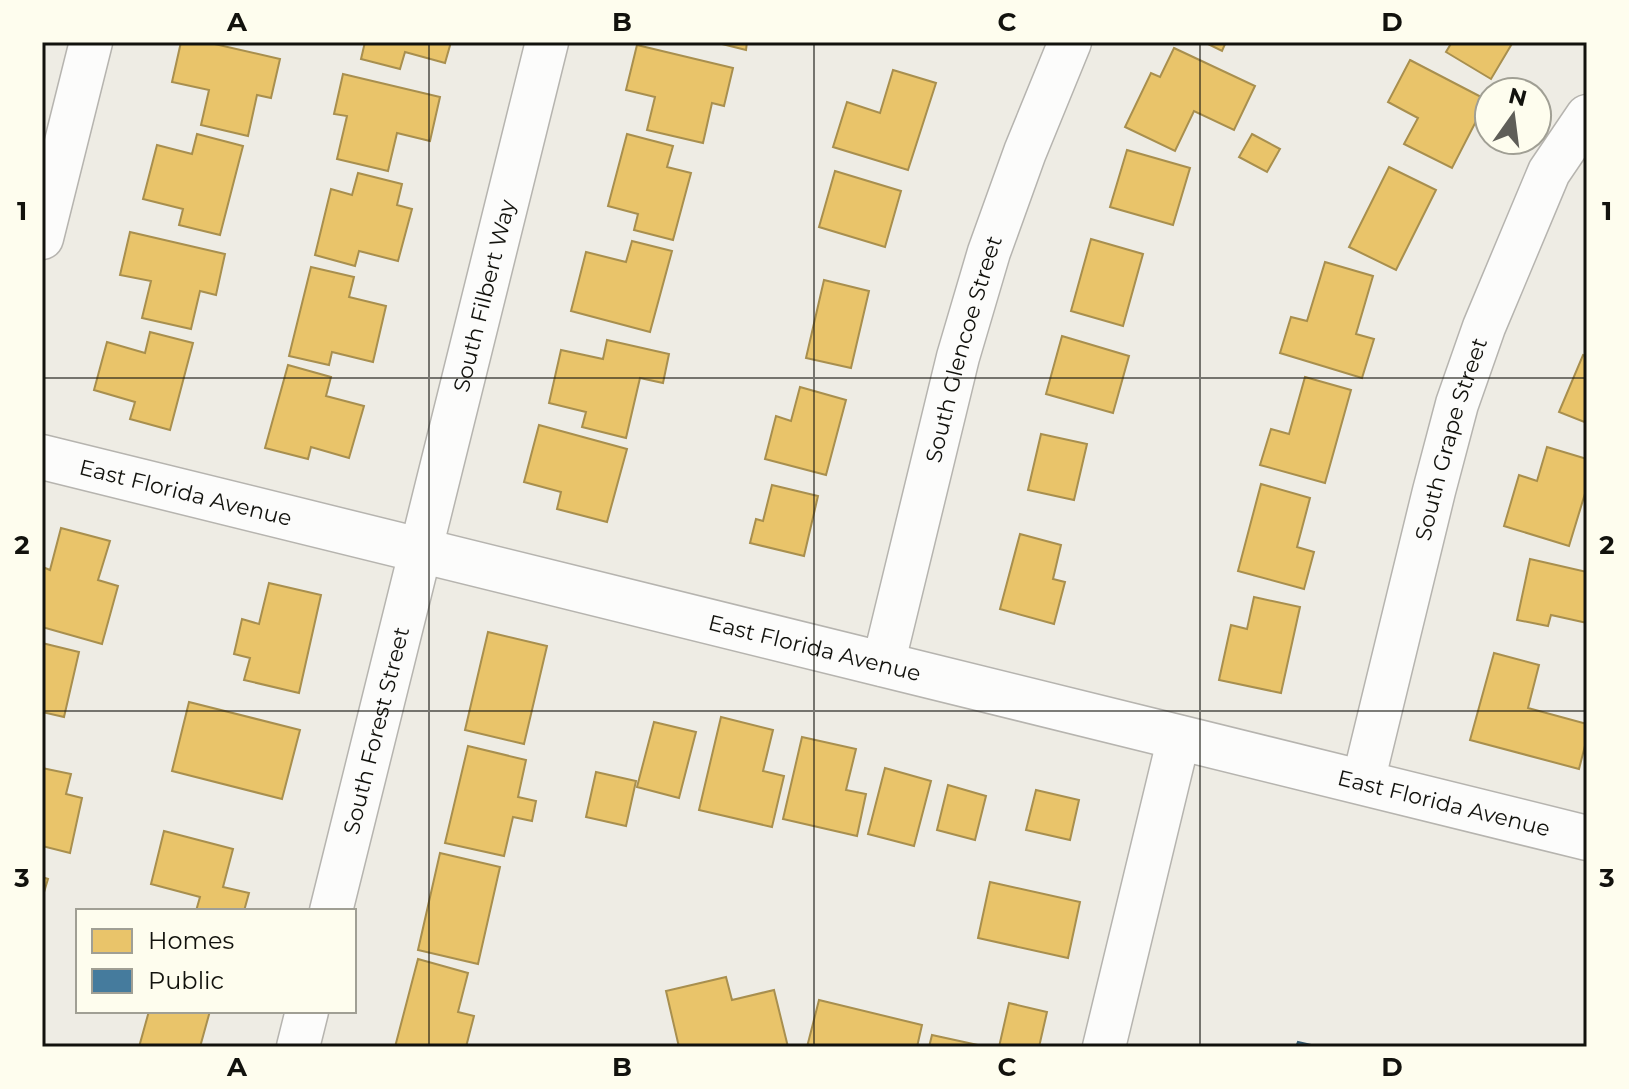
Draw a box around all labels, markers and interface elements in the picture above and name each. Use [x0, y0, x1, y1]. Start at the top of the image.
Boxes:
text: A [226, 6, 248, 38]
text: B [612, 6, 632, 38]
text: C [998, 6, 1017, 38]
text: D [1381, 6, 1403, 38]
north arrow [1473, 76, 1553, 156]
text: N [1506, 82, 1530, 112]
text: 1 [17, 195, 27, 227]
text: 1 [1602, 195, 1612, 227]
street label: South Filbert Way [447, 197, 521, 395]
street label: South Glencoe Street [919, 232, 1007, 465]
street label: South Grape Street [1409, 334, 1493, 543]
street label: East Florida Avenue [77, 453, 295, 532]
text: 2 [14, 529, 30, 561]
text: 2 [1599, 529, 1615, 561]
street label: East Florida Avenue [706, 608, 924, 687]
street label: South Forest Street [337, 624, 415, 837]
street label: East Florida Avenue [1335, 764, 1553, 842]
text: 3 [13, 862, 30, 894]
text: 3 [1598, 862, 1615, 894]
legend [76, 909, 356, 1013]
text: Homes [148, 926, 234, 955]
text: Public [148, 966, 224, 995]
text: A [226, 1051, 248, 1083]
text: B [612, 1051, 632, 1083]
text: C [998, 1051, 1017, 1083]
text: D [1381, 1051, 1403, 1083]

